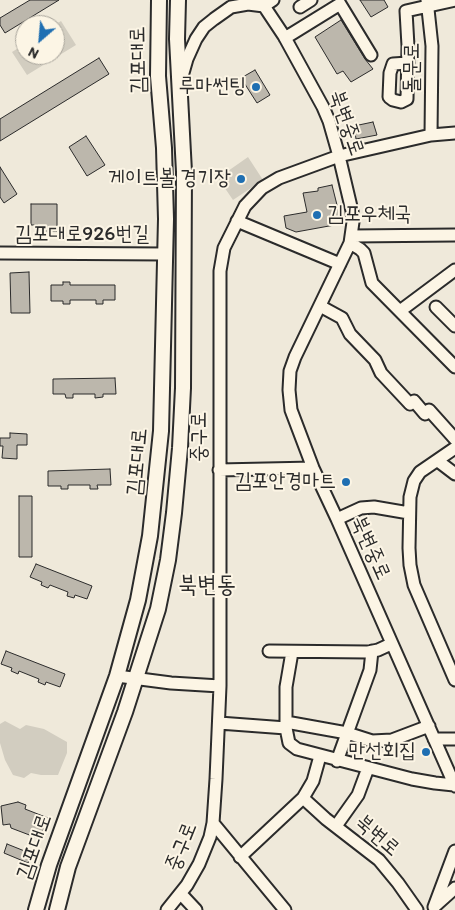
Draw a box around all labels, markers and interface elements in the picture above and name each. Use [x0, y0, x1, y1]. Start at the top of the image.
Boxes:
north arrow [15, 15, 65, 65]
street label: 김포대로 [126, 26, 152, 94]
text: N [25, 43, 41, 63]
street label: 돌문로 [400, 43, 426, 93]
place label: 루마썬팅 [178, 74, 246, 100]
marker: 루마썬팅 [250, 81, 262, 93]
street label: 북변중로 [323, 87, 369, 159]
place label: 게이트볼 경기장 [108, 166, 231, 192]
marker: 게이트볼 경기장 [235, 173, 247, 185]
place label: 김포우체국 [327, 202, 411, 228]
marker: 김포우체국 [311, 209, 323, 221]
street label: 김포대로926번길 [15, 222, 149, 248]
street label: 중구로 [187, 412, 213, 462]
street label: 김포대로 [123, 427, 153, 497]
place label: 김포안경마트 [235, 469, 336, 495]
marker: 김포안경마트 [340, 476, 352, 488]
street label: 북변중로 [345, 512, 395, 584]
district label: 북변동 [178, 572, 236, 600]
place label: 만선회집 [348, 739, 416, 765]
marker: 만선회집 [420, 746, 432, 758]
street label: 북변로 [350, 810, 404, 862]
street label: 김포대로 [12, 811, 58, 883]
street label: 중구로 [161, 819, 203, 875]

